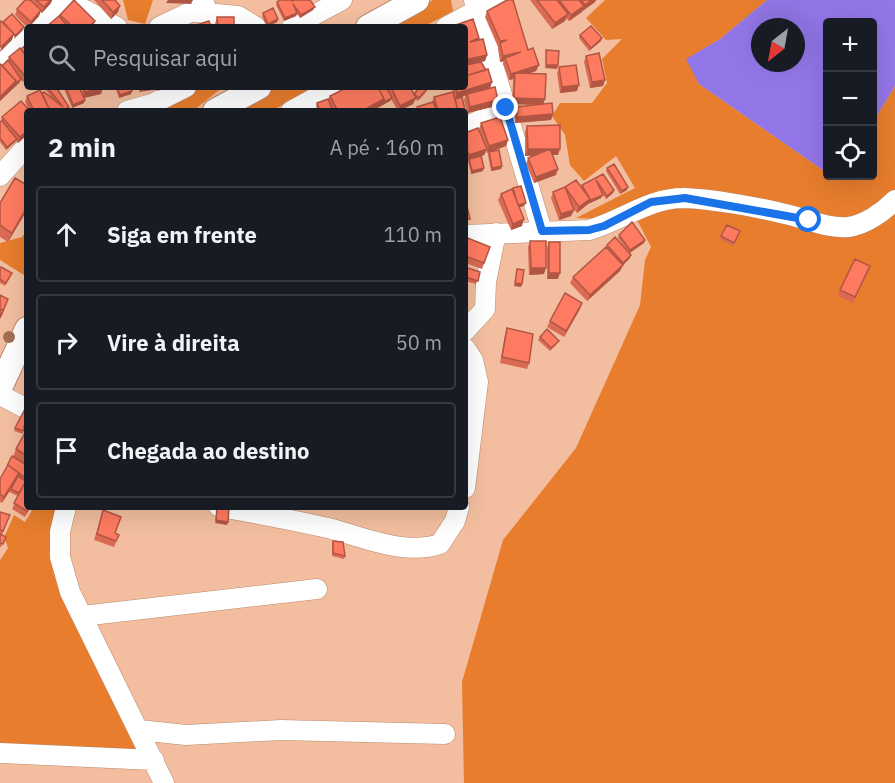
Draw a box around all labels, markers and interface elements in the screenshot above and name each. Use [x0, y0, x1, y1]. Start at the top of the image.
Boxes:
north arrow [751, 18, 805, 72]
map controls [823, 18, 877, 180]
button: + [823, 18, 877, 72]
search box [24, 24, 468, 90]
icon: search [45, 41, 78, 74]
text: Pesquisar aqui [93, 43, 238, 72]
button: − [823, 72, 877, 126]
route end [492, 94, 518, 120]
button: locate [823, 126, 877, 180]
text: 2 min [48, 130, 116, 164]
text: A pé · 160 m [330, 134, 444, 161]
route start [795, 206, 821, 232]
icon: ahead [50, 218, 83, 251]
text: Siga em frente [107, 220, 257, 249]
text: 110 m [384, 221, 442, 248]
icon: right [50, 326, 83, 359]
text: Vire à direita [107, 328, 240, 357]
text: 50 m [396, 329, 442, 356]
icon: arrive [50, 434, 83, 467]
text: Chegada ao destino [107, 436, 310, 465]

